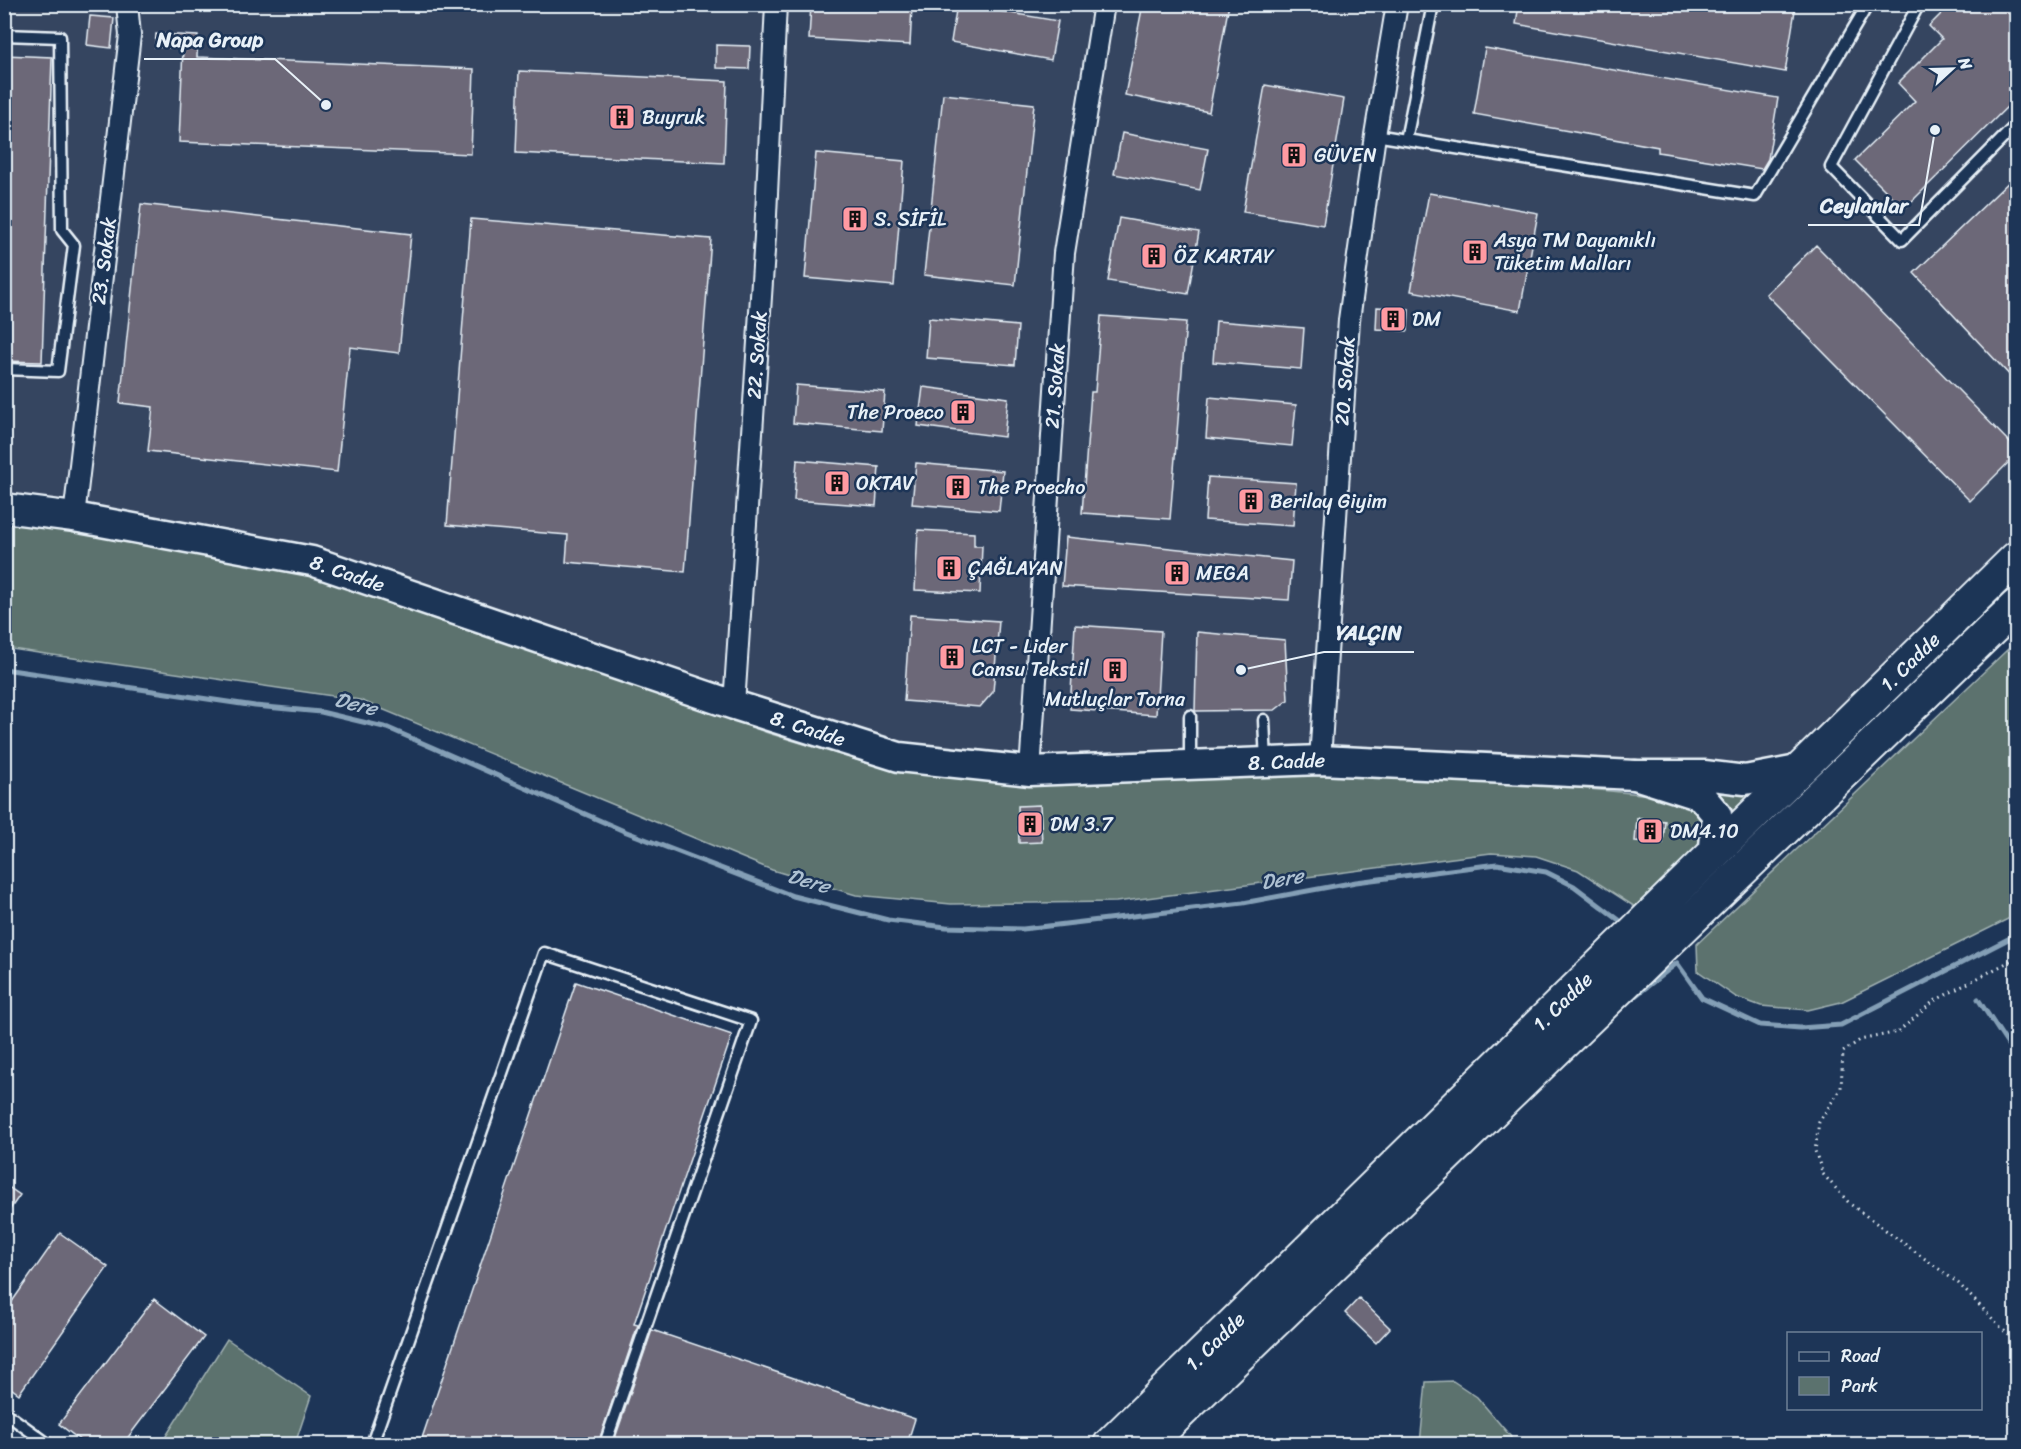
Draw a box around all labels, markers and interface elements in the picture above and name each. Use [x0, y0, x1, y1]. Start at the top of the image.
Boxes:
callout: Napa Group [144, 20, 275, 59]
text: Napa Group [156, 21, 263, 59]
north arrow [1922, 39, 1982, 99]
text: N [1950, 52, 1981, 75]
place label: Buyruk [642, 100, 705, 135]
building icon: Buyruk [607, 102, 637, 132]
place label: GÜVEN [1314, 138, 1377, 173]
building icon: GÜVEN [1279, 140, 1309, 170]
callout: Ceylanlar [1808, 186, 1919, 225]
text: Ceylanlar [1819, 187, 1910, 225]
place label: S. SİFİL [874, 202, 947, 237]
building icon: S. SİFİL [840, 204, 870, 234]
street label: 23. Sokak [81, 215, 127, 307]
place label: Asya TM Dayanıklı Tüketim Malları [1493, 223, 1656, 281]
building icon: Asya TM Dayanıklı Tüketim Malları [1460, 237, 1490, 267]
place label: ÖZ KARTAY [1174, 239, 1275, 274]
building icon: ÖZ KARTAY [1139, 241, 1169, 271]
place label: DM [1412, 302, 1441, 337]
building icon: DM [1378, 304, 1408, 334]
street label: 22. Sokak [736, 309, 778, 400]
street label: 20. Sokak [1324, 335, 1366, 427]
street label: 21. Sokak [1035, 342, 1075, 430]
place label: The Proeco [847, 395, 944, 430]
building icon: The Proeco [948, 397, 978, 427]
place label: OKTAV [856, 466, 915, 501]
building icon: OKTAV [822, 468, 852, 498]
place label: The Proecho [978, 470, 1085, 505]
building icon: The Proecho [943, 472, 973, 502]
place label: Berilay Giyim [1270, 484, 1387, 519]
building icon: Berilay Giyim [1236, 486, 1266, 516]
street label: 8. Cadde [305, 544, 390, 602]
place label: ÇAĞLAYAN [968, 551, 1063, 586]
building icon: ÇAĞLAYAN [934, 553, 964, 583]
place label: MEGA [1196, 556, 1249, 591]
building icon: MEGA [1162, 558, 1192, 588]
callout: YALÇIN [1324, 613, 1414, 652]
text: YALÇIN [1336, 614, 1402, 652]
street label: 1. Cadde [1871, 623, 1949, 700]
place label: LCT - Lider Cansu Tekstil [972, 629, 1089, 687]
building icon: LCT - Lider Cansu Tekstil [937, 642, 967, 672]
building icon: Mutluçlar Torna [1100, 655, 1130, 685]
water label: Dere [331, 680, 383, 728]
place label: Mutluçlar Torna [1045, 682, 1186, 717]
street label: 8. Cadde [766, 700, 850, 757]
street label: 8. Cadde [1247, 742, 1326, 780]
place label: DM 3.7 [1050, 807, 1114, 842]
building icon: DM 3.7 [1015, 809, 1045, 839]
place label: DM4.10 [1670, 814, 1739, 849]
building icon: DM4.10 [1635, 816, 1665, 846]
water label: Dere [1258, 856, 1309, 901]
water label: Dere [783, 857, 837, 906]
street label: 1. Cadde [1524, 963, 1601, 1040]
street label: 1. Cadde [1176, 1303, 1254, 1380]
legend [1787, 1332, 1982, 1410]
text: Road [1841, 1340, 1881, 1372]
text: Park [1841, 1370, 1878, 1402]

